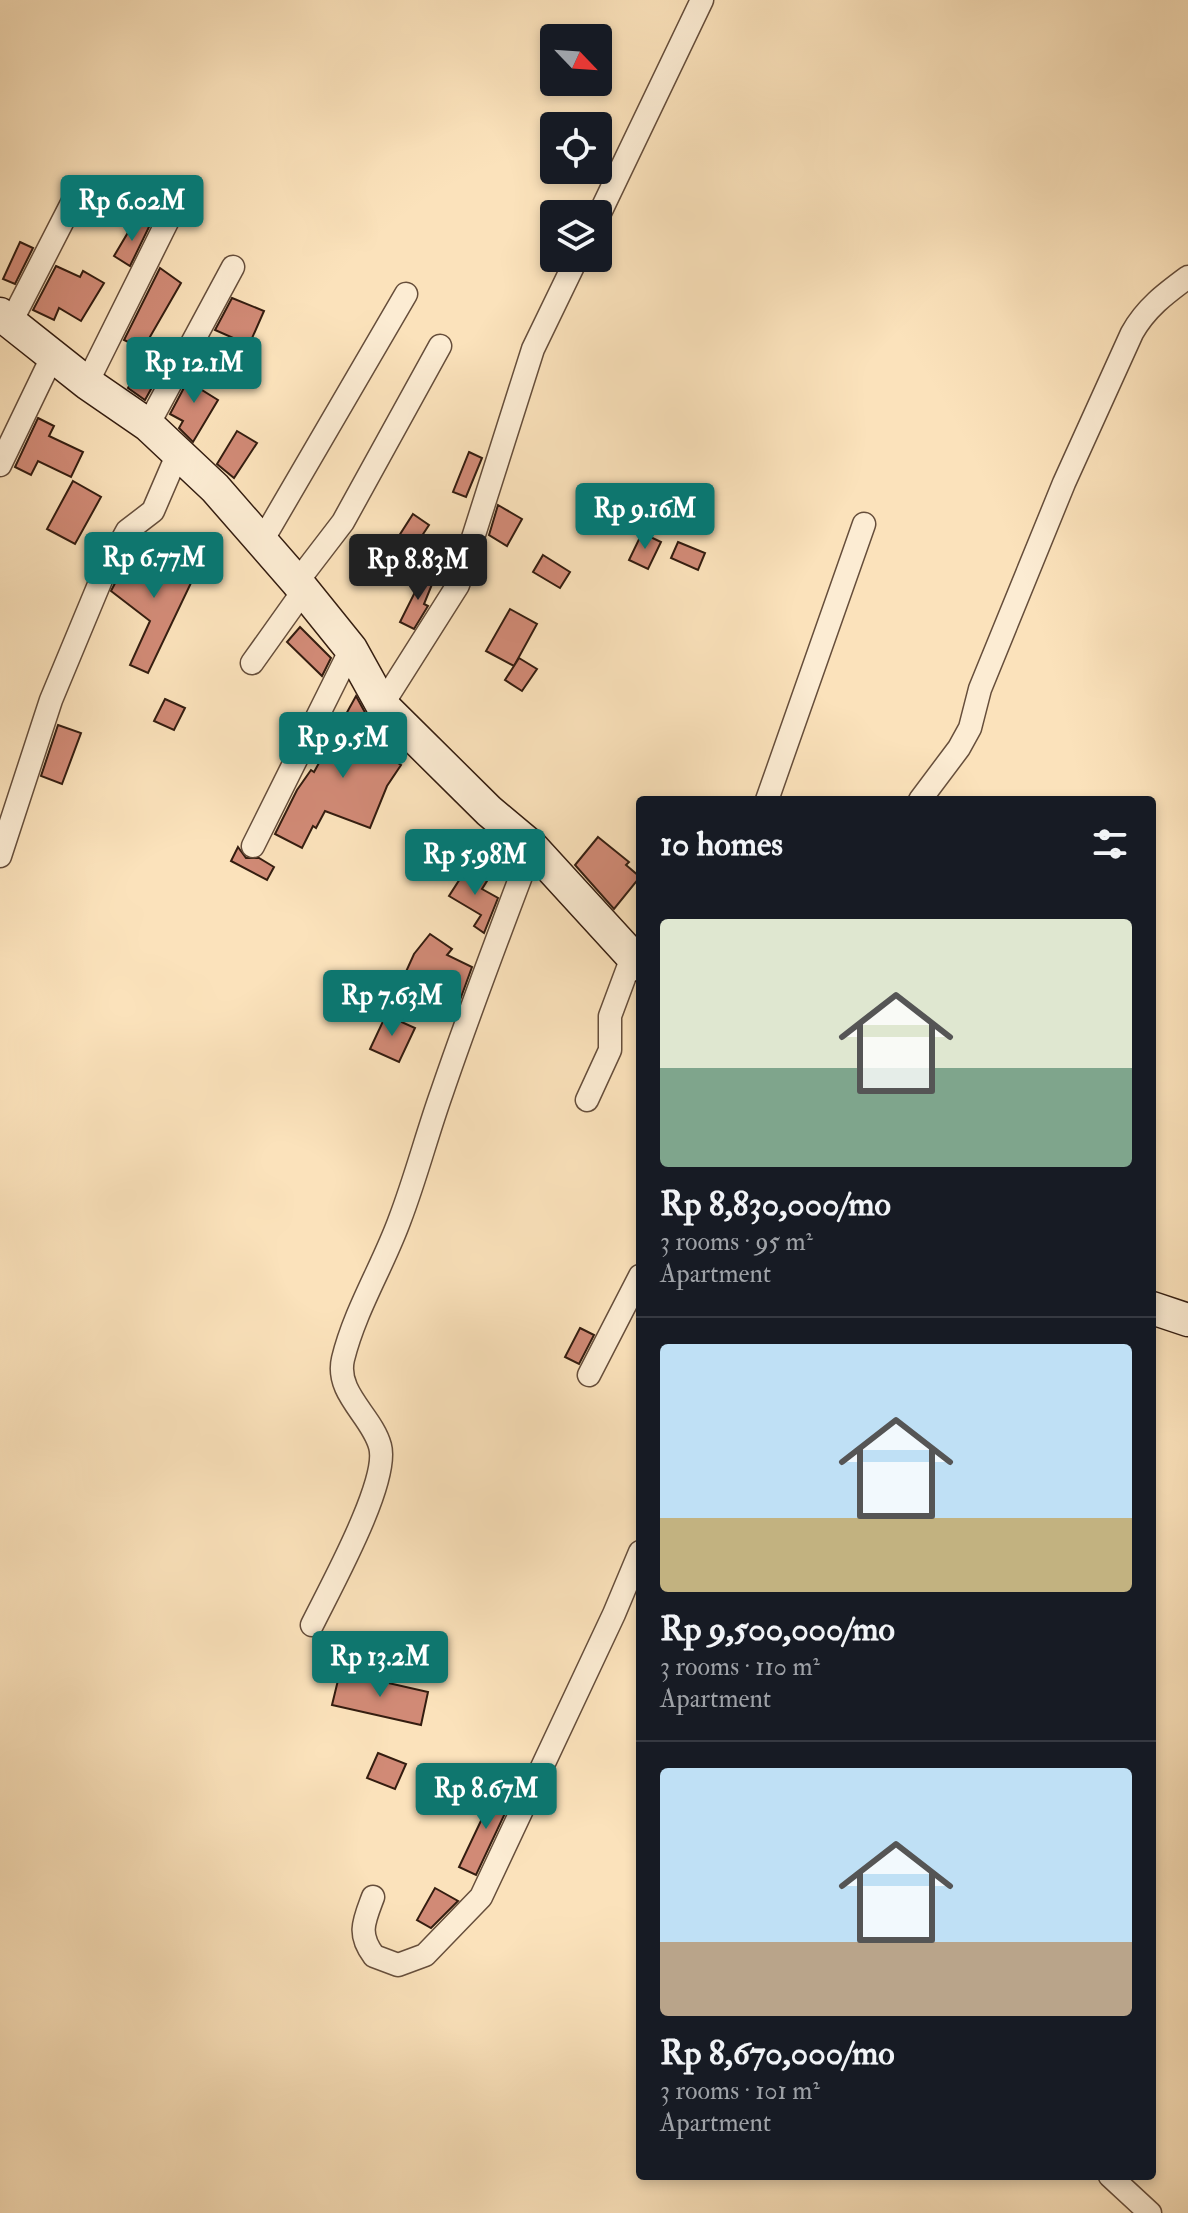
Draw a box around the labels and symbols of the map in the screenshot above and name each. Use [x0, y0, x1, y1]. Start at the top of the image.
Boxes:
north arrow [540, 24, 612, 96]
pin: Rp 6.02M [49, 175, 215, 243]
pin: Rp 12.1M [111, 337, 277, 405]
pin: Rp 9.16M [562, 483, 728, 551]
pin: Rp 6.77M [71, 532, 237, 600]
pin: Rp 8.83M [335, 534, 501, 602]
pin: Rp 9.5M [269, 712, 417, 780]
pin: Rp 5.98M [392, 829, 558, 897]
pin: Rp 7.63M [309, 970, 475, 1038]
pin: Rp 13.2M [297, 1631, 463, 1699]
pin: Rp 8.67M [403, 1763, 569, 1831]

